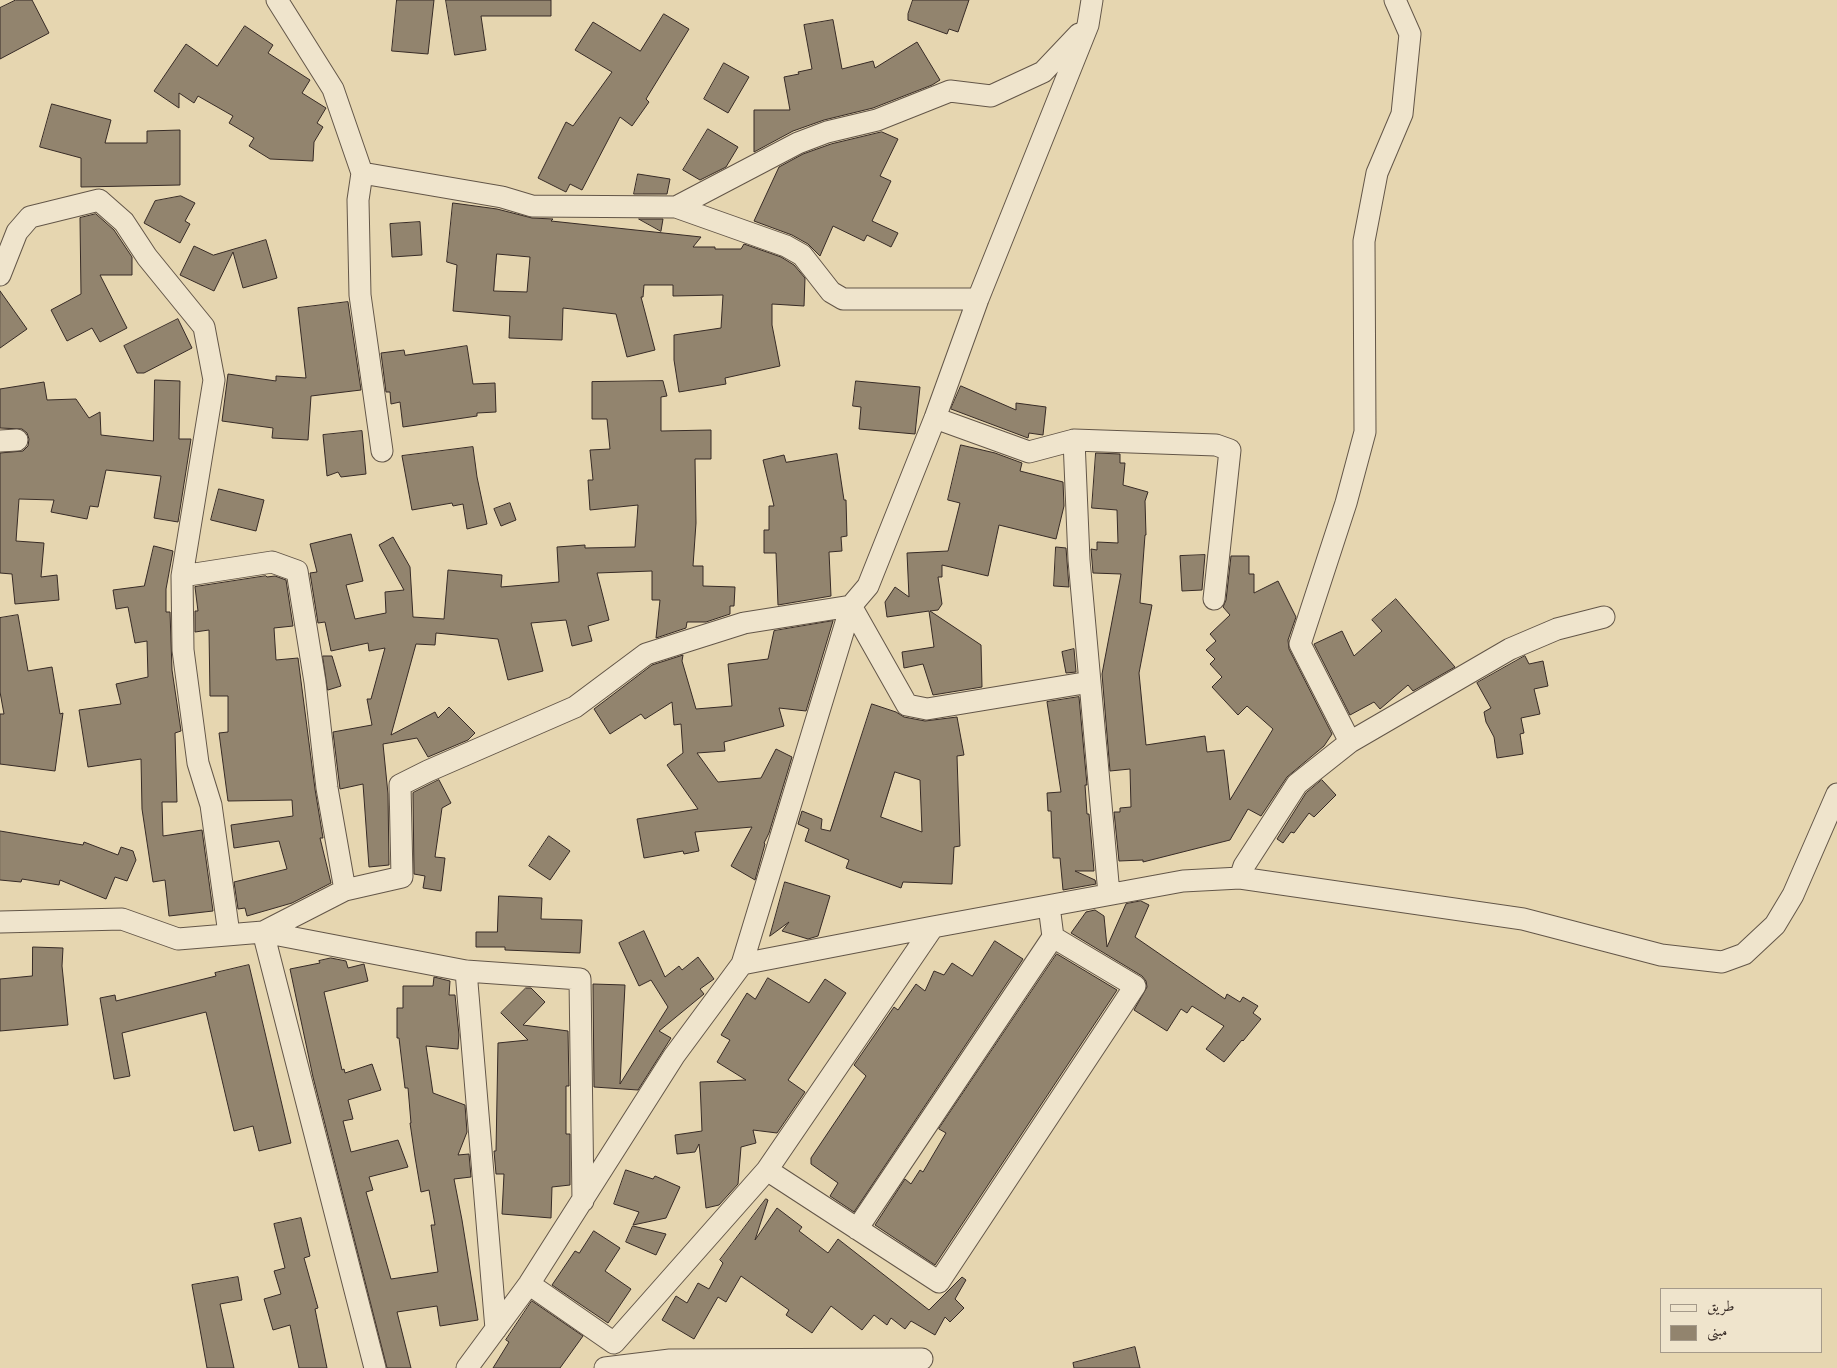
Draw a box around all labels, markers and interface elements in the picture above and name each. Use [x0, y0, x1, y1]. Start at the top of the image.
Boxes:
legend [1660, 1288, 1822, 1353]
text: طريق [1707, 1296, 1734, 1315]
text: مبنى [1707, 1321, 1727, 1340]

